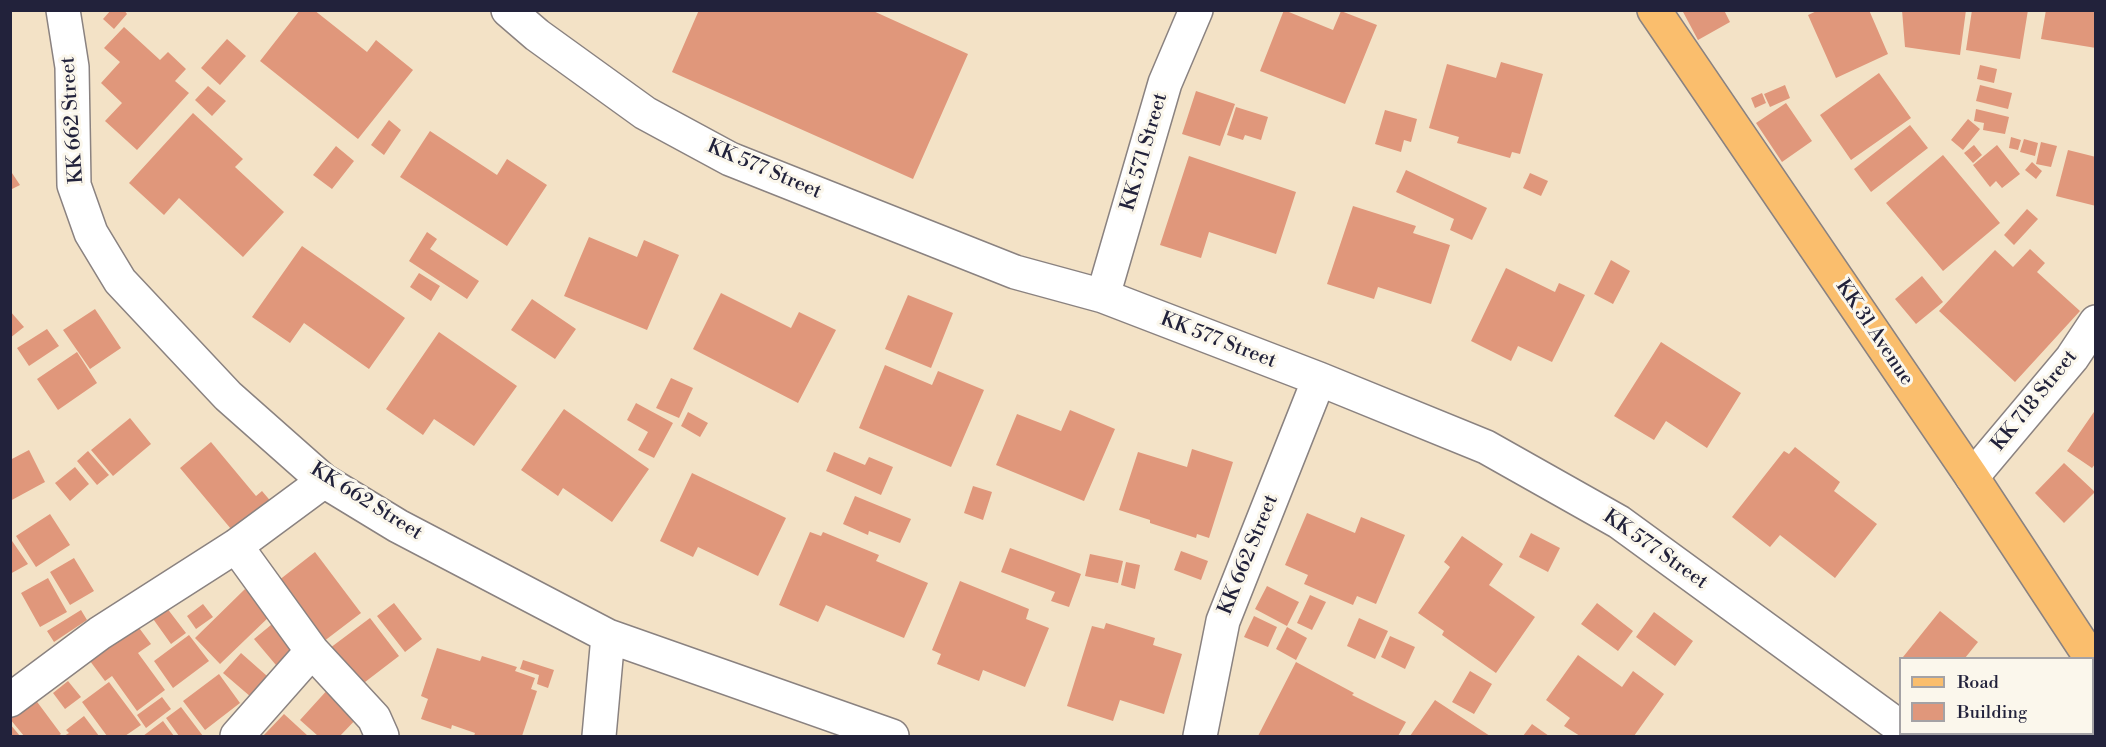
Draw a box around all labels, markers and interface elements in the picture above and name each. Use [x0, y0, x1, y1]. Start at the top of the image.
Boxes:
street label: KK 662 Street [57, 56, 89, 184]
street label: KK 571 Street [1117, 90, 1173, 214]
street label: KK 577 Street [703, 135, 825, 205]
street label: KK 31 Avenue [1830, 276, 1918, 390]
street label: KK 577 Street [1157, 308, 1279, 374]
street label: KK 718 Street [1987, 346, 2083, 456]
street label: KK 662 Street [306, 458, 426, 546]
street label: KK 662 Street [1214, 491, 1284, 619]
street label: KK 577 Street [1598, 505, 1712, 595]
legend [1899, 657, 2094, 735]
text: Road [1957, 671, 1999, 694]
text: Building [1957, 701, 2027, 724]

